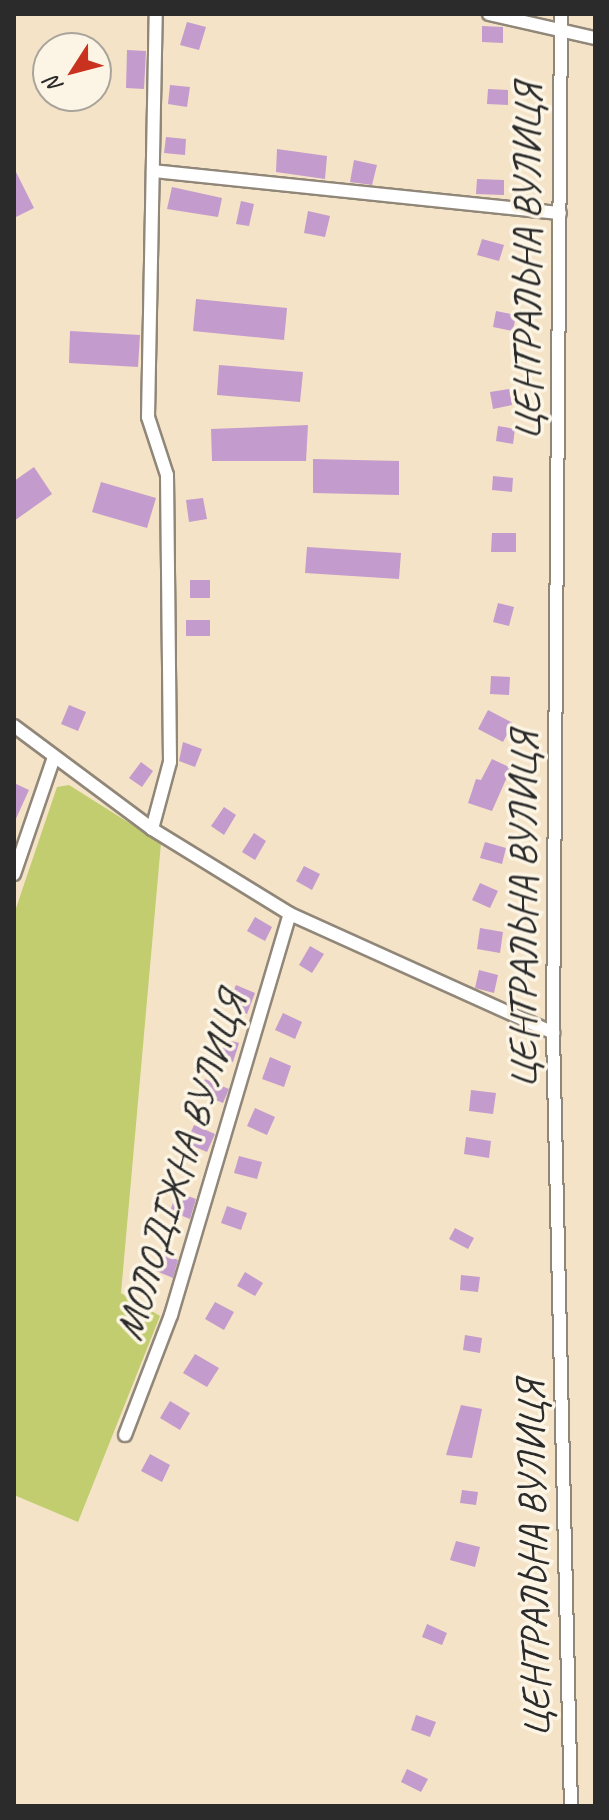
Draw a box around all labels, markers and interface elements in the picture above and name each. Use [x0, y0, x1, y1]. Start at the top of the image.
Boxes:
north arrow [32, 32, 112, 112]
text: N [39, 71, 70, 99]
street label: ЦЕНТРАЛЬНА ВУЛИЦЯ [503, 84, 551, 440]
street label: ЦЕНТРАЛЬНА ВУЛИЦЯ [499, 732, 547, 1088]
street label: МОЛОДІЖНА ВУЛИЦЯ [105, 988, 255, 1344]
street label: ЦЕНТРАЛЬНА ВУЛИЦЯ [506, 1380, 560, 1738]

